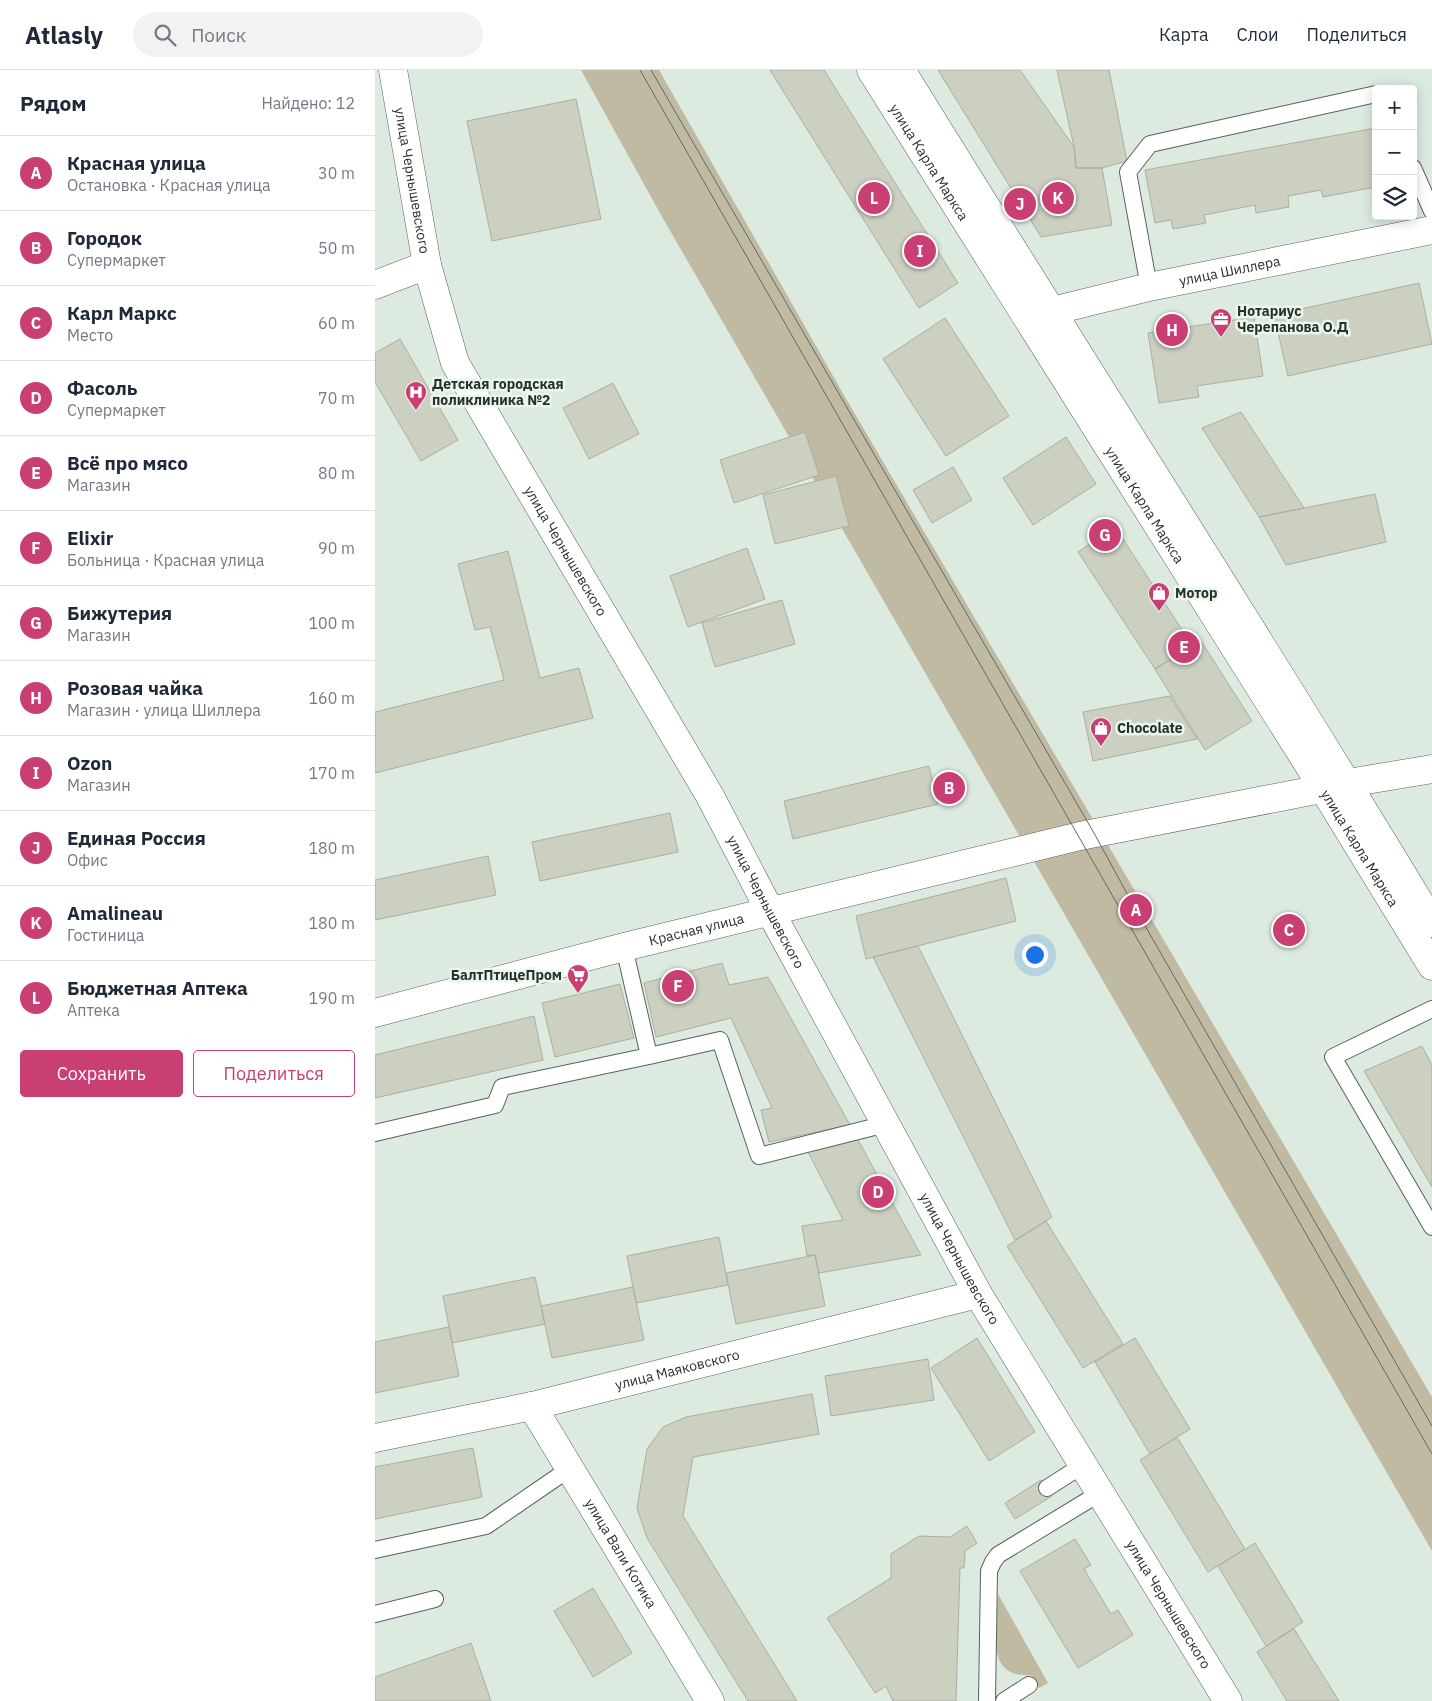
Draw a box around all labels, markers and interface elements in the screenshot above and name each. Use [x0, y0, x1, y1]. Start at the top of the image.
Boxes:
search box [133, 12, 483, 57]
text: Atlasly [25, 19, 103, 51]
icon: search [151, 21, 179, 49]
text: Поиск [191, 23, 246, 47]
text: Карта [1159, 23, 1209, 46]
text: Слои [1237, 23, 1279, 46]
text: Поделиться [1307, 23, 1407, 46]
map controls [1372, 85, 1417, 220]
button: + [1372, 85, 1417, 130]
text: Рядом [20, 89, 87, 117]
text: Найдено: 12 [261, 93, 355, 113]
street label: улица Карла Маркса [886, 100, 973, 224]
street label: улица Чернышевского [391, 106, 434, 255]
button: − [1372, 130, 1417, 175]
text: Красная улица [67, 151, 206, 175]
text: A [31, 163, 41, 183]
text: 30 m [318, 163, 355, 183]
text: Остановка · Красная улица [67, 175, 271, 195]
button: layers [1372, 175, 1417, 220]
pin: L [858, 179, 890, 217]
pin: K [1042, 179, 1074, 217]
pin: J [1004, 185, 1036, 223]
text: Городок [67, 226, 142, 250]
pin: I [904, 232, 936, 270]
text: B [31, 238, 41, 258]
text: 50 m [318, 238, 355, 258]
text: Супермаркет [67, 250, 166, 270]
street label: улица Шиллера [1177, 252, 1282, 290]
text: Карл Маркс [67, 301, 177, 325]
place label: Нотариус Черепанова О.Д [1237, 302, 1349, 336]
office icon: Нотариус Черепанова О.Д [1209, 307, 1233, 338]
pin: H [1156, 311, 1188, 349]
text: C [31, 313, 41, 333]
text: 60 m [318, 313, 355, 333]
text: Место [67, 325, 113, 345]
place label: Детская городская поликлиника №2 [432, 375, 564, 409]
text: Фасоль [67, 376, 137, 400]
hospital icon: Детская городская поликлиника №2 [404, 380, 428, 411]
text: D [30, 388, 42, 408]
text: 70 m [318, 388, 355, 408]
text: Супермаркет [67, 400, 166, 420]
street label: улица Карла Маркса [1101, 443, 1189, 567]
text: Всё про мясо [67, 451, 188, 475]
text: E [31, 463, 41, 483]
text: 80 m [318, 463, 355, 483]
text: Магазин [67, 475, 131, 495]
street label: улица Чернышевского [520, 483, 611, 619]
pin: G [1089, 516, 1121, 554]
text: Elixir [67, 526, 113, 550]
text: F [31, 538, 41, 558]
text: 90 m [318, 538, 355, 558]
text: Больница · Красная улица [67, 550, 264, 570]
shop icon: Мотор [1147, 581, 1171, 612]
place label: Мотор [1175, 584, 1218, 602]
text: Бижутерия [67, 601, 172, 625]
text: G [30, 613, 42, 633]
text: 100 m [308, 613, 355, 633]
text: Магазин [67, 625, 131, 645]
pin: E [1168, 628, 1200, 666]
text: Розовая чайка [67, 676, 203, 700]
text: H [30, 688, 42, 708]
text: 160 m [308, 688, 355, 708]
text: Магазин · улица Шиллера [67, 700, 261, 720]
shop icon: Chocolate [1089, 716, 1113, 747]
place label: Chocolate [1117, 719, 1183, 737]
text: Ozon [67, 751, 112, 775]
text: I [33, 763, 39, 783]
text: 170 m [308, 763, 355, 783]
pin: B [933, 769, 965, 807]
text: Магазин [67, 775, 131, 795]
street label: улица Карла Маркса [1317, 786, 1403, 911]
text: Единая Россия [67, 826, 206, 850]
street label: улица Чернышевского [723, 832, 809, 972]
text: J [32, 838, 40, 858]
text: 180 m [308, 838, 355, 858]
text: Офис [67, 850, 108, 870]
pin: A [1120, 891, 1152, 929]
text: Amalineau [67, 901, 163, 925]
street label: Красная улица [647, 909, 746, 950]
pin: C [1273, 911, 1305, 949]
text: K [30, 913, 42, 933]
text: 180 m [308, 913, 355, 933]
text: Гостиница [67, 925, 144, 945]
your location [1022, 942, 1048, 968]
supermarket icon: БалтПтицеПром [566, 963, 590, 994]
place label: БалтПтицеПром [451, 966, 562, 984]
pin: F [662, 967, 694, 1005]
text: Бюджетная Аптека [67, 976, 248, 1000]
text: L [32, 988, 40, 1008]
text: 190 m [308, 988, 355, 1008]
text: Аптека [67, 1000, 120, 1020]
button: Сохранить [20, 1050, 183, 1097]
button: Поделиться [193, 1050, 355, 1097]
pin: D [862, 1173, 894, 1211]
street label: улица Чернышевского [916, 1190, 1004, 1328]
street label: улица Маяковского [613, 1345, 742, 1394]
street label: улица Вали Котика [581, 1495, 661, 1612]
street label: улица Чернышевского [1122, 1536, 1215, 1672]

